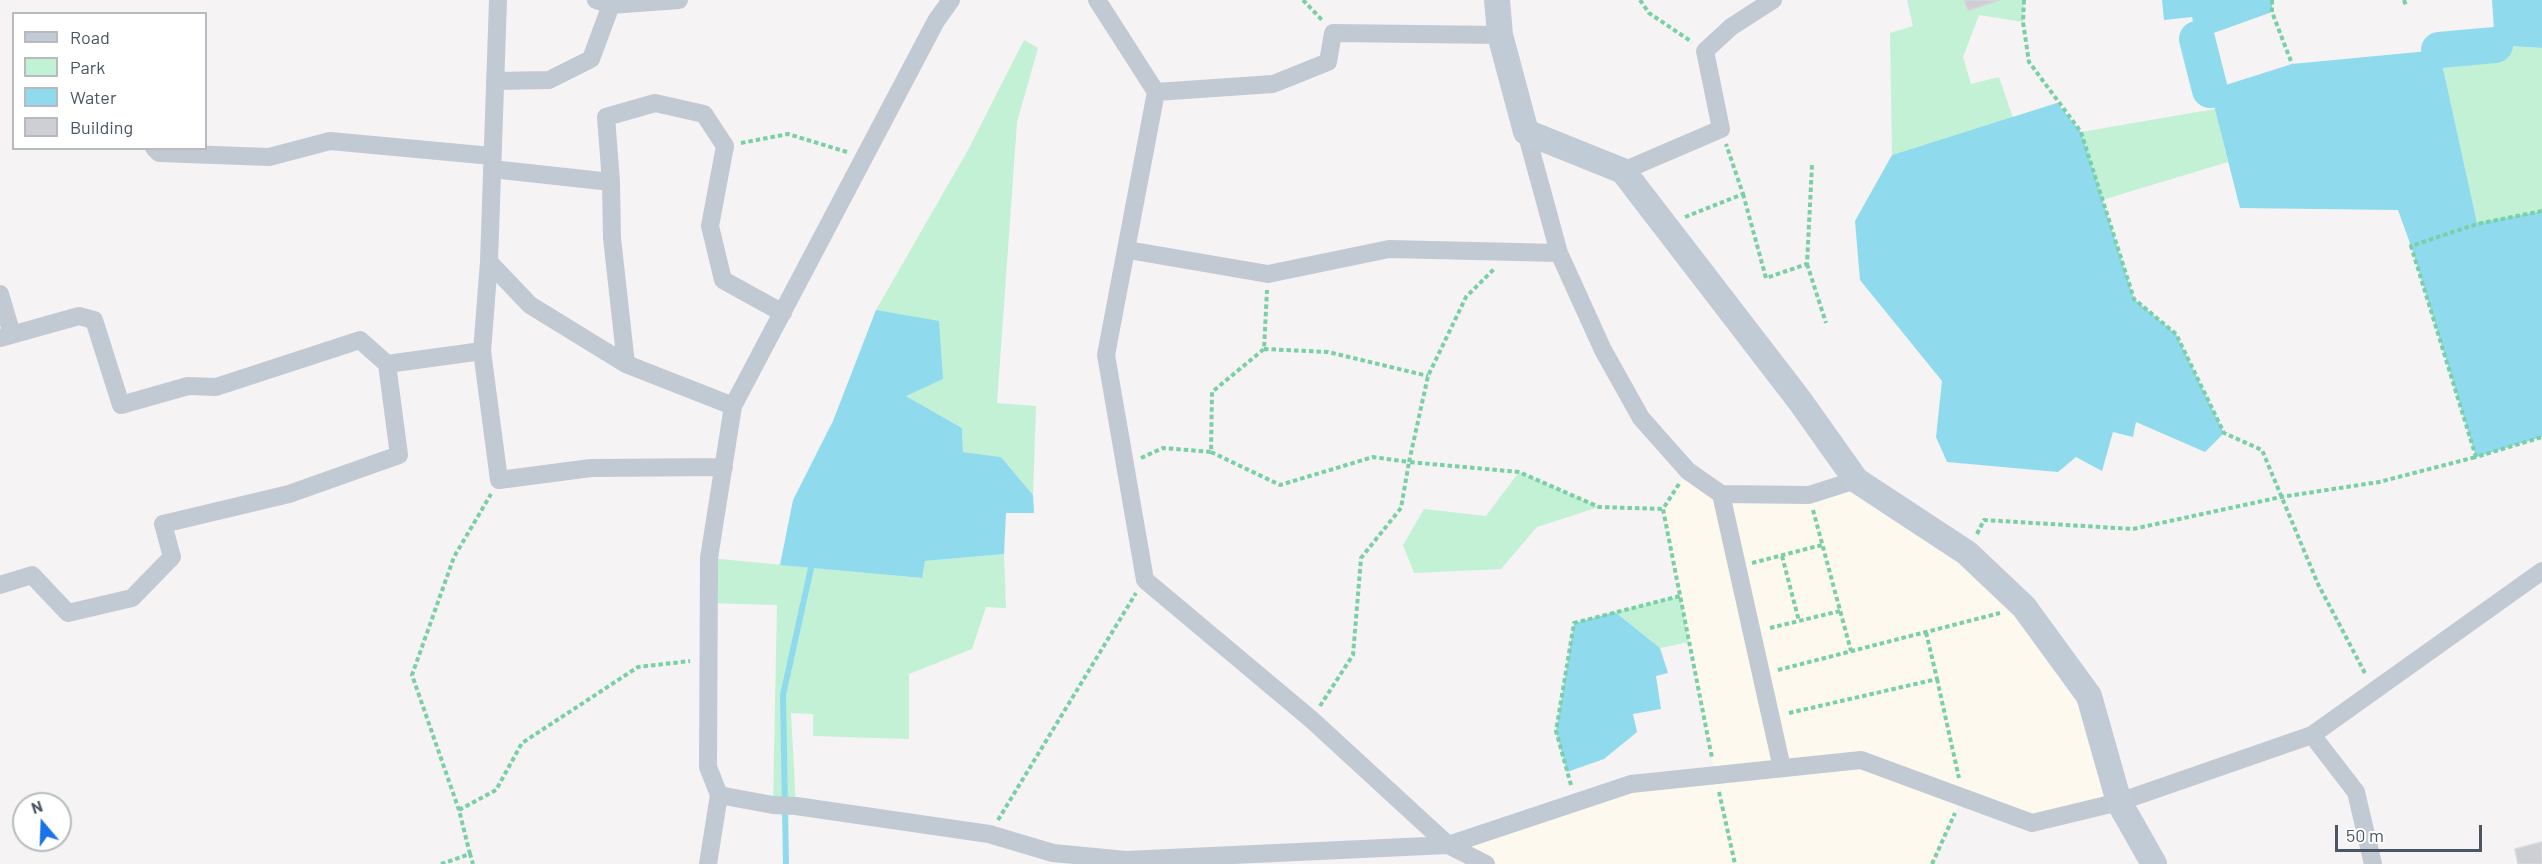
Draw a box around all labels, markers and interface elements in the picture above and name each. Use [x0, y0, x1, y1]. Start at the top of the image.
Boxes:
legend [12, 12, 207, 150]
text: Road [70, 26, 110, 48]
text: Park [70, 56, 105, 78]
text: Water [70, 86, 117, 108]
text: Building [70, 116, 133, 138]
north arrow [12, 792, 72, 852]
text: N [28, 796, 45, 817]
scale bar [2338, 813, 2485, 851]
text: 50 m [2346, 824, 2384, 846]

